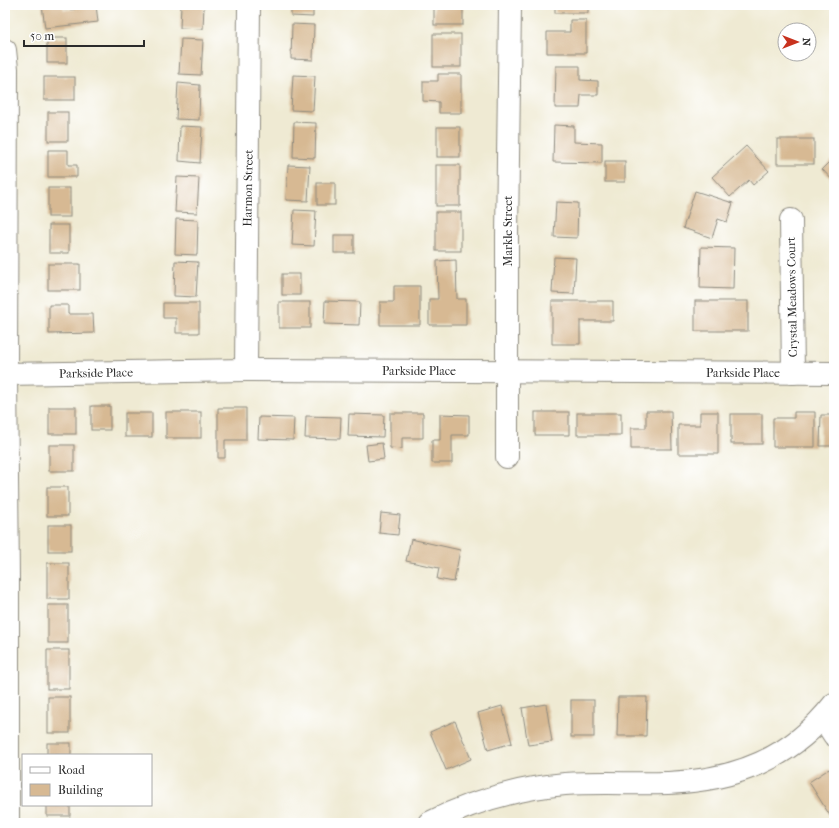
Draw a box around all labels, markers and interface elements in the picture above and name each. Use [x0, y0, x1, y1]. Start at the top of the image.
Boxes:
scale bar [24, 22, 144, 48]
north arrow [777, 22, 817, 62]
text: 50 m [30, 29, 54, 43]
text: N [800, 38, 813, 47]
street label: Harmon Street [240, 149, 256, 227]
street label: Markle Street [501, 195, 515, 267]
street label: Crystal Meadows Court [784, 236, 800, 357]
street label: Parkside Place [382, 364, 456, 378]
street label: Parkside Place [59, 365, 133, 381]
street label: Parkside Place [706, 366, 780, 380]
legend [22, 754, 152, 806]
text: Road [58, 763, 85, 777]
text: Building [58, 783, 103, 797]

